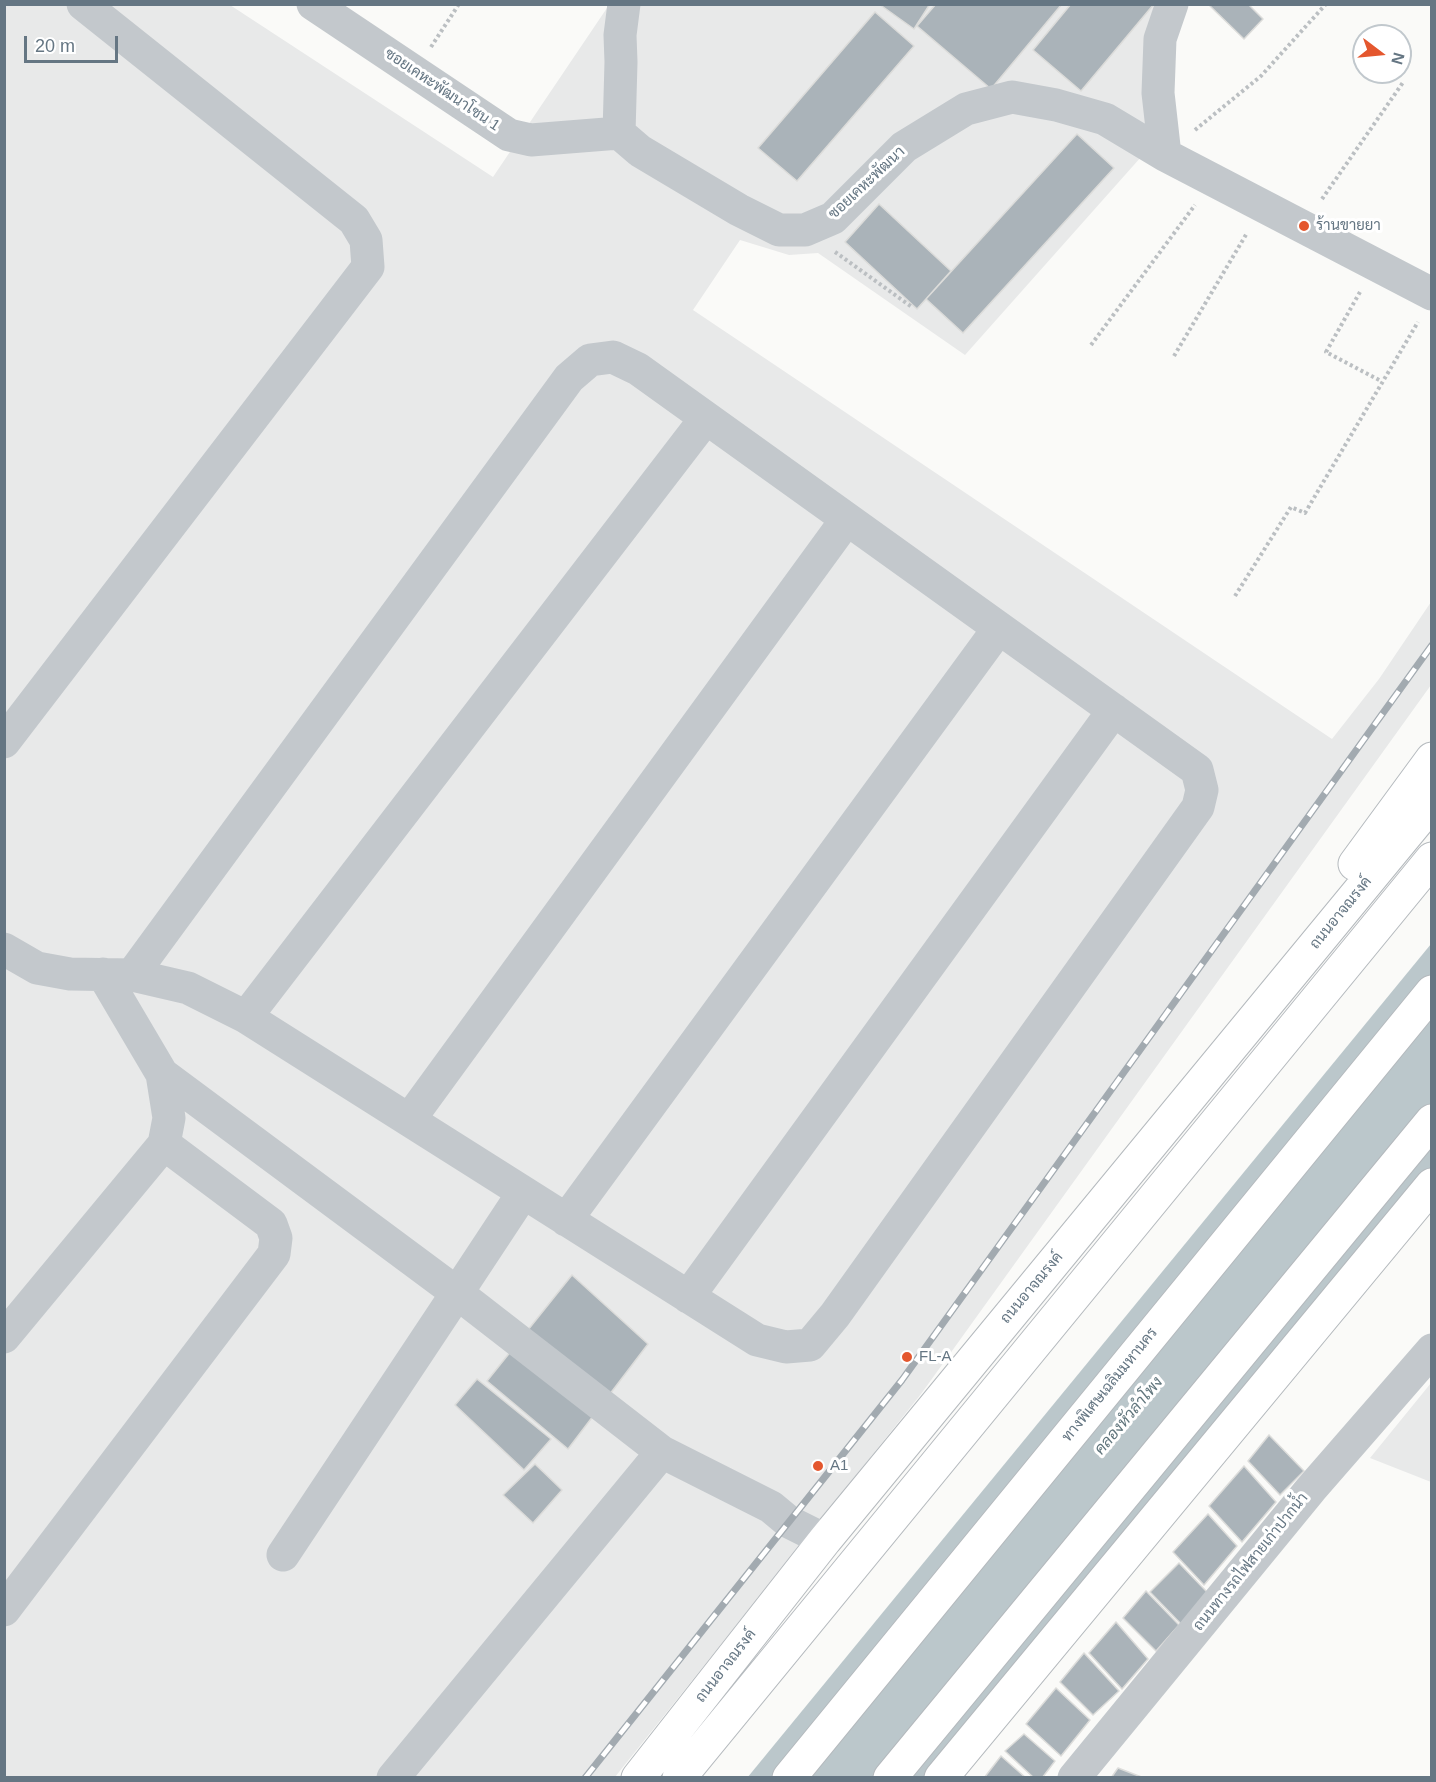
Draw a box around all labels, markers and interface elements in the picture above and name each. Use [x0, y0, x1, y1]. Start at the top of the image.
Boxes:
scale bar [27, 24, 122, 62]
north arrow [1352, 24, 1412, 84]
text: 20 m [35, 36, 75, 56]
street label: ซอยเคหะพัฒนาโซน 1 [381, 45, 503, 135]
text: N [1388, 51, 1408, 66]
street label: ซอยเคหะพัฒนา [825, 143, 909, 223]
place label: ร้านขายยา [1316, 217, 1381, 235]
marker: ร้านขายยา [1297, 219, 1311, 233]
street label: ถนนอาจณรงค์ [1306, 873, 1376, 953]
street label: ถนนอาจณรงค์ [997, 1249, 1067, 1327]
street label: ทางพิเศษเฉลิมมหานคร [1058, 1324, 1162, 1446]
place label: FL-A [919, 1348, 952, 1366]
marker: FL-A [900, 1350, 914, 1364]
water label: คลองหัวลำโพง [1091, 1373, 1167, 1459]
place label: A1 [830, 1457, 848, 1475]
marker: A1 [811, 1459, 825, 1473]
street label: ถนนทางรถไฟสายเก่าปากน้ำ [1190, 1489, 1312, 1635]
street label: ถนนอาจณรงค์ [692, 1626, 760, 1706]

